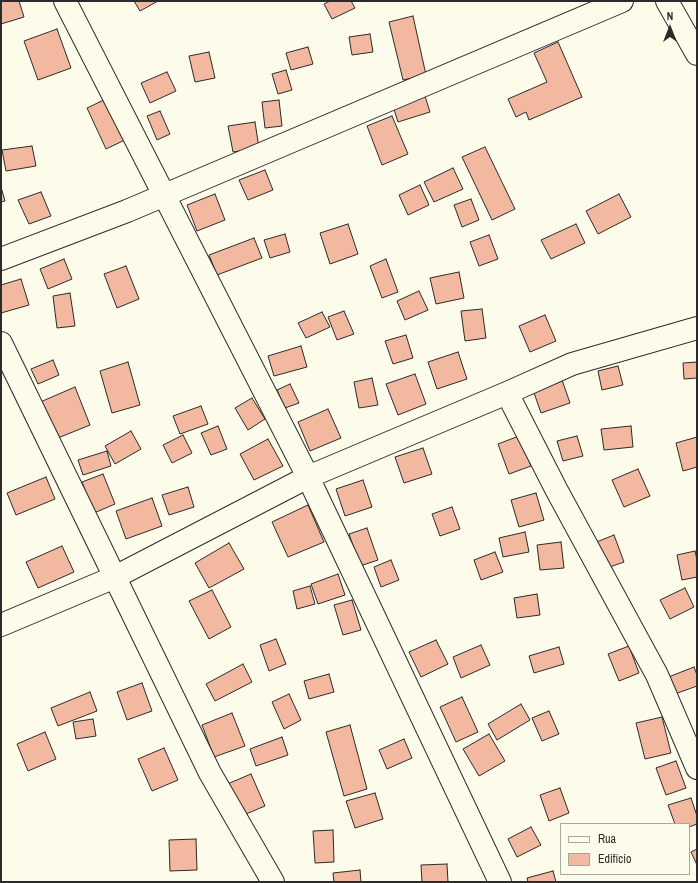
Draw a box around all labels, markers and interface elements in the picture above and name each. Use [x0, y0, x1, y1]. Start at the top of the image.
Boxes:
north arrow [650, 8, 690, 48]
text: N [667, 9, 673, 23]
legend [560, 823, 690, 875]
text: Rua [598, 831, 616, 847]
text: Edifício [598, 851, 631, 867]

